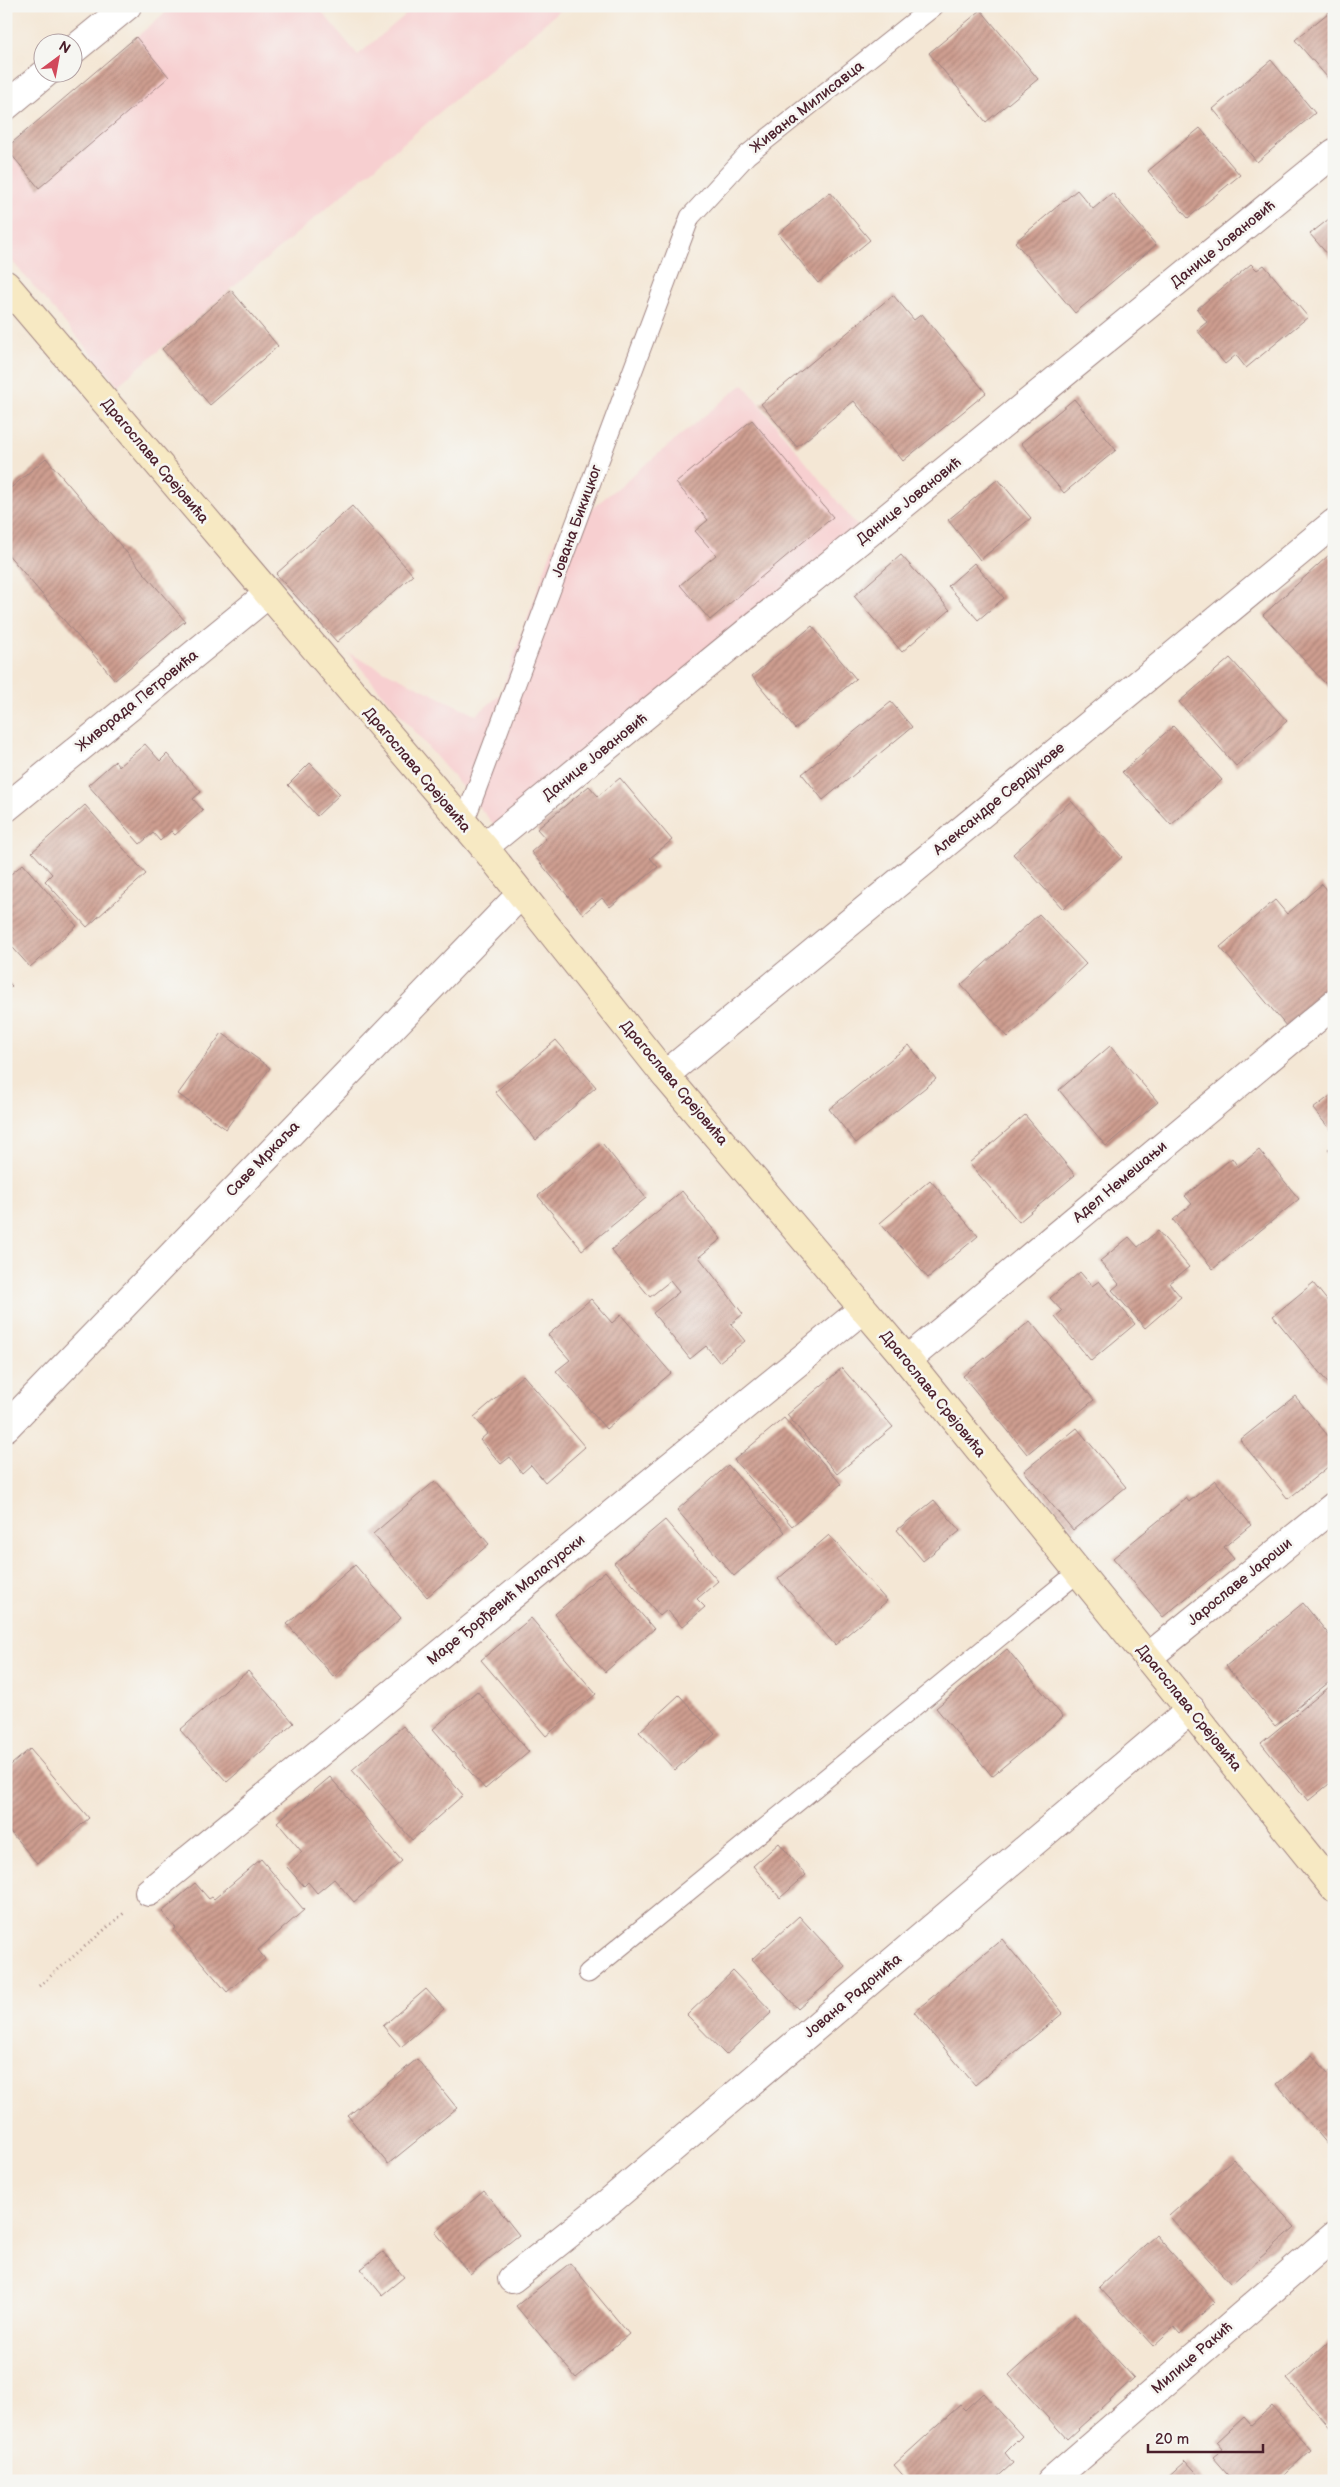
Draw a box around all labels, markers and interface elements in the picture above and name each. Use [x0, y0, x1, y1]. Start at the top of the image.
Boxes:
north arrow [32, 32, 82, 82]
text: N [56, 37, 74, 57]
street label: Живана Милисавца [746, 57, 868, 157]
street label: Данице Јовановић [1167, 196, 1279, 292]
street label: Драгослава Срејовића [97, 395, 213, 528]
street label: Данице Јовановић [853, 453, 965, 549]
street label: Јована Бикицког [548, 462, 606, 580]
street label: Живорада Петровића [72, 646, 202, 756]
street label: Драгослава Срејовића [359, 704, 475, 837]
street label: Данице Јовановић [539, 709, 651, 805]
street label: Александре Сердјукове [928, 738, 1069, 860]
street label: Драгослава Срејовића [616, 1017, 732, 1150]
street label: Саве Мркаља [222, 1117, 304, 1201]
street label: Адел Немешањи [1068, 1137, 1171, 1228]
street label: Драгослава Срејовића [876, 1327, 990, 1461]
street label: Маре Ђорђевић Малагурски [423, 1530, 589, 1670]
street label: Јарославе Јароши [1184, 1534, 1296, 1630]
street label: Драгослава Срејовића [1132, 1641, 1246, 1775]
street label: Јована Радонића [800, 1950, 906, 2042]
street label: Милице Ракић [1148, 2318, 1236, 2398]
scale bar [1148, 2422, 1262, 2454]
text: 20 m [1155, 2430, 1189, 2449]

